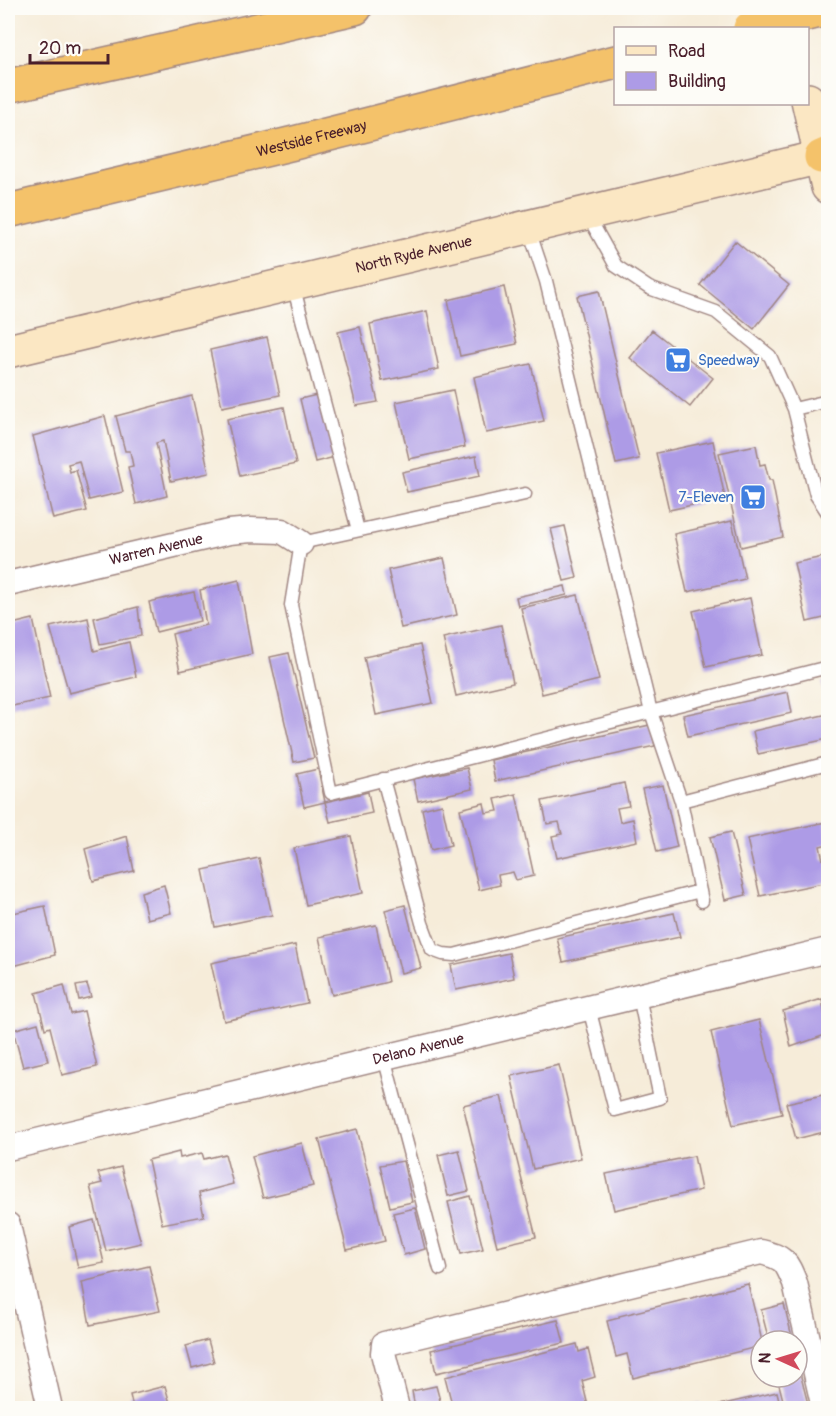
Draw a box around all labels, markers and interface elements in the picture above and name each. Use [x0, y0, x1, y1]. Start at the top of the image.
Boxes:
scale bar [30, 27, 108, 65]
legend [614, 27, 809, 105]
text: 20 m [39, 37, 81, 60]
text: Road [668, 40, 705, 63]
text: Building [668, 70, 726, 93]
street label: Westside Freeway [254, 115, 369, 161]
street label: North Ryde Avenue [353, 231, 474, 277]
supermarket icon: Speedway [663, 345, 693, 375]
place label: Speedway [698, 351, 760, 370]
supermarket icon: 7-Eleven [738, 482, 768, 512]
place label: 7-Eleven [679, 488, 734, 507]
street label: Warren Avenue [107, 529, 205, 569]
street label: Delano Avenue [371, 1029, 466, 1069]
north arrow [749, 1329, 809, 1389]
text: N [755, 1352, 775, 1364]

